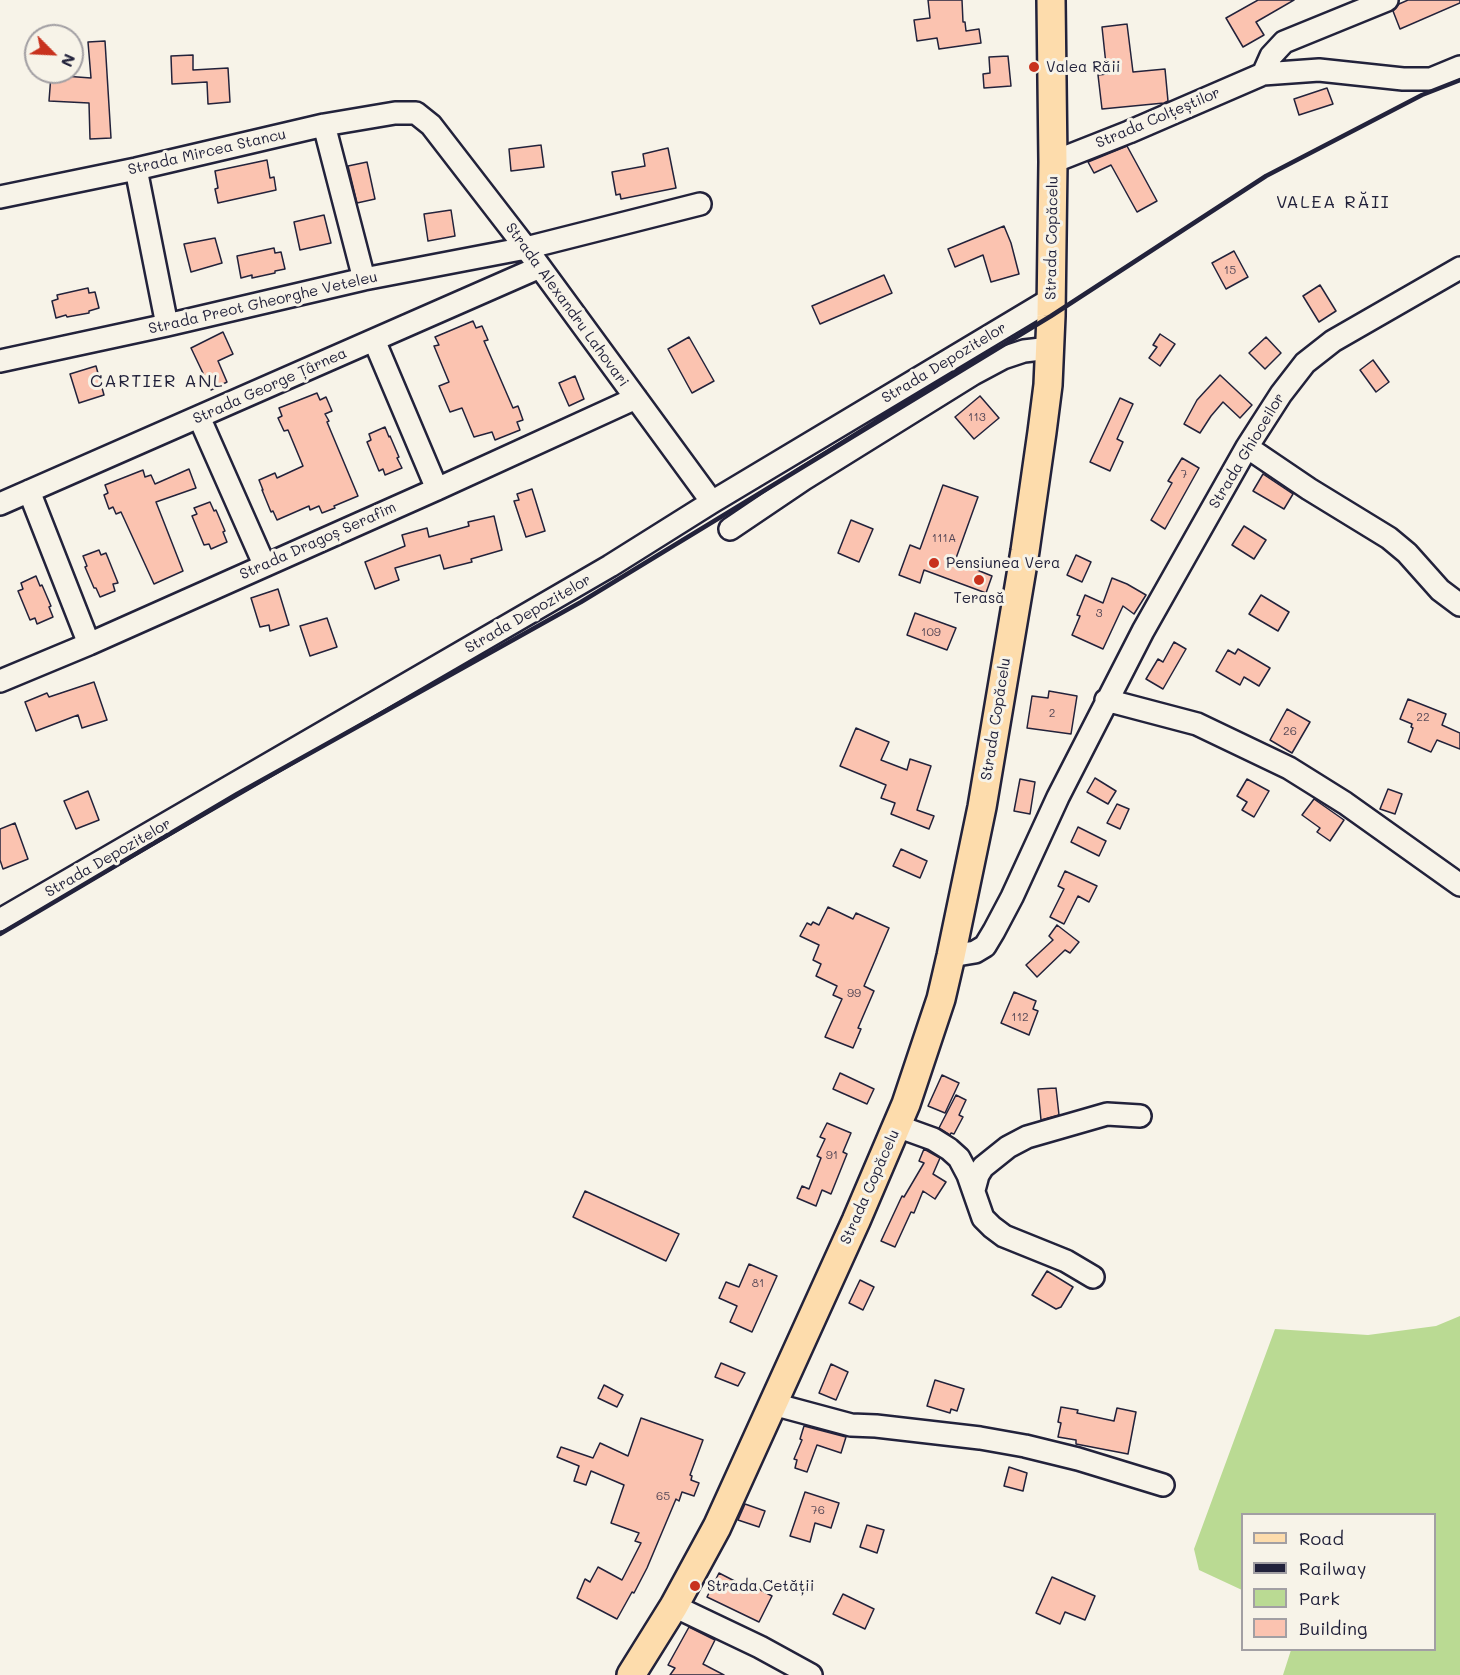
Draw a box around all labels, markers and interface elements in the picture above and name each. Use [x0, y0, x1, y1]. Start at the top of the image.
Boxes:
north arrow [24, 24, 84, 84]
text: N [57, 51, 81, 71]
place label: Valea Răii [1046, 58, 1120, 76]
marker: Valea Răii [1027, 60, 1041, 74]
street label: Strada Colțeștilor [1093, 84, 1223, 152]
street label: Strada Mircea Stancu [126, 125, 288, 179]
street label: Strada Copăcelu [1042, 176, 1062, 300]
district label: VALEA RĂII [1276, 191, 1390, 213]
street label: Strada Alexandru Lahovari [501, 219, 633, 391]
house number: 15 [1224, 263, 1236, 277]
street label: Strada Preot Gheorghe Veteleu [147, 268, 379, 338]
street label: Strada Depozitelor [878, 319, 1010, 407]
street label: Strada George Țârnea [190, 344, 350, 428]
district label: CARTIER ANL [90, 370, 224, 392]
street label: Strada Ghioceilor [1205, 390, 1289, 512]
house number: 113 [968, 410, 986, 424]
house number: 7 [1181, 467, 1187, 481]
street label: Strada Dragoș Serafim [237, 498, 399, 584]
house number: 111A [932, 531, 956, 545]
place label: Pensiunea Vera [946, 554, 1060, 572]
marker: Pensiunea Vera [927, 556, 941, 570]
street label: Strada Depozitelor [462, 571, 594, 657]
marker: Terasă [972, 573, 986, 587]
place label: Terasă [953, 589, 1005, 607]
house number: 3 [1095, 606, 1103, 620]
house number: 109 [921, 625, 941, 639]
street label: Strada Copăcelu [977, 656, 1015, 782]
house number: 2 [1049, 706, 1055, 720]
house number: 22 [1416, 710, 1430, 724]
house number: 26 [1283, 724, 1297, 738]
street label: Strada Depozitelor [42, 815, 174, 901]
house number: 99 [847, 986, 861, 1000]
house number: 112 [1011, 1010, 1029, 1024]
street label: Strada Copăcelu [837, 1127, 903, 1247]
house number: 91 [826, 1148, 838, 1162]
house number: 81 [752, 1276, 764, 1290]
house number: 65 [656, 1489, 670, 1503]
house number: 76 [811, 1503, 825, 1517]
legend [1241, 1513, 1436, 1651]
text: Road [1299, 1526, 1344, 1550]
text: Railway [1299, 1556, 1366, 1580]
place label: Strada Cetății [707, 1577, 814, 1595]
marker: Strada Cetății [688, 1579, 702, 1593]
text: Park [1299, 1586, 1340, 1610]
text: Building [1299, 1616, 1367, 1640]

